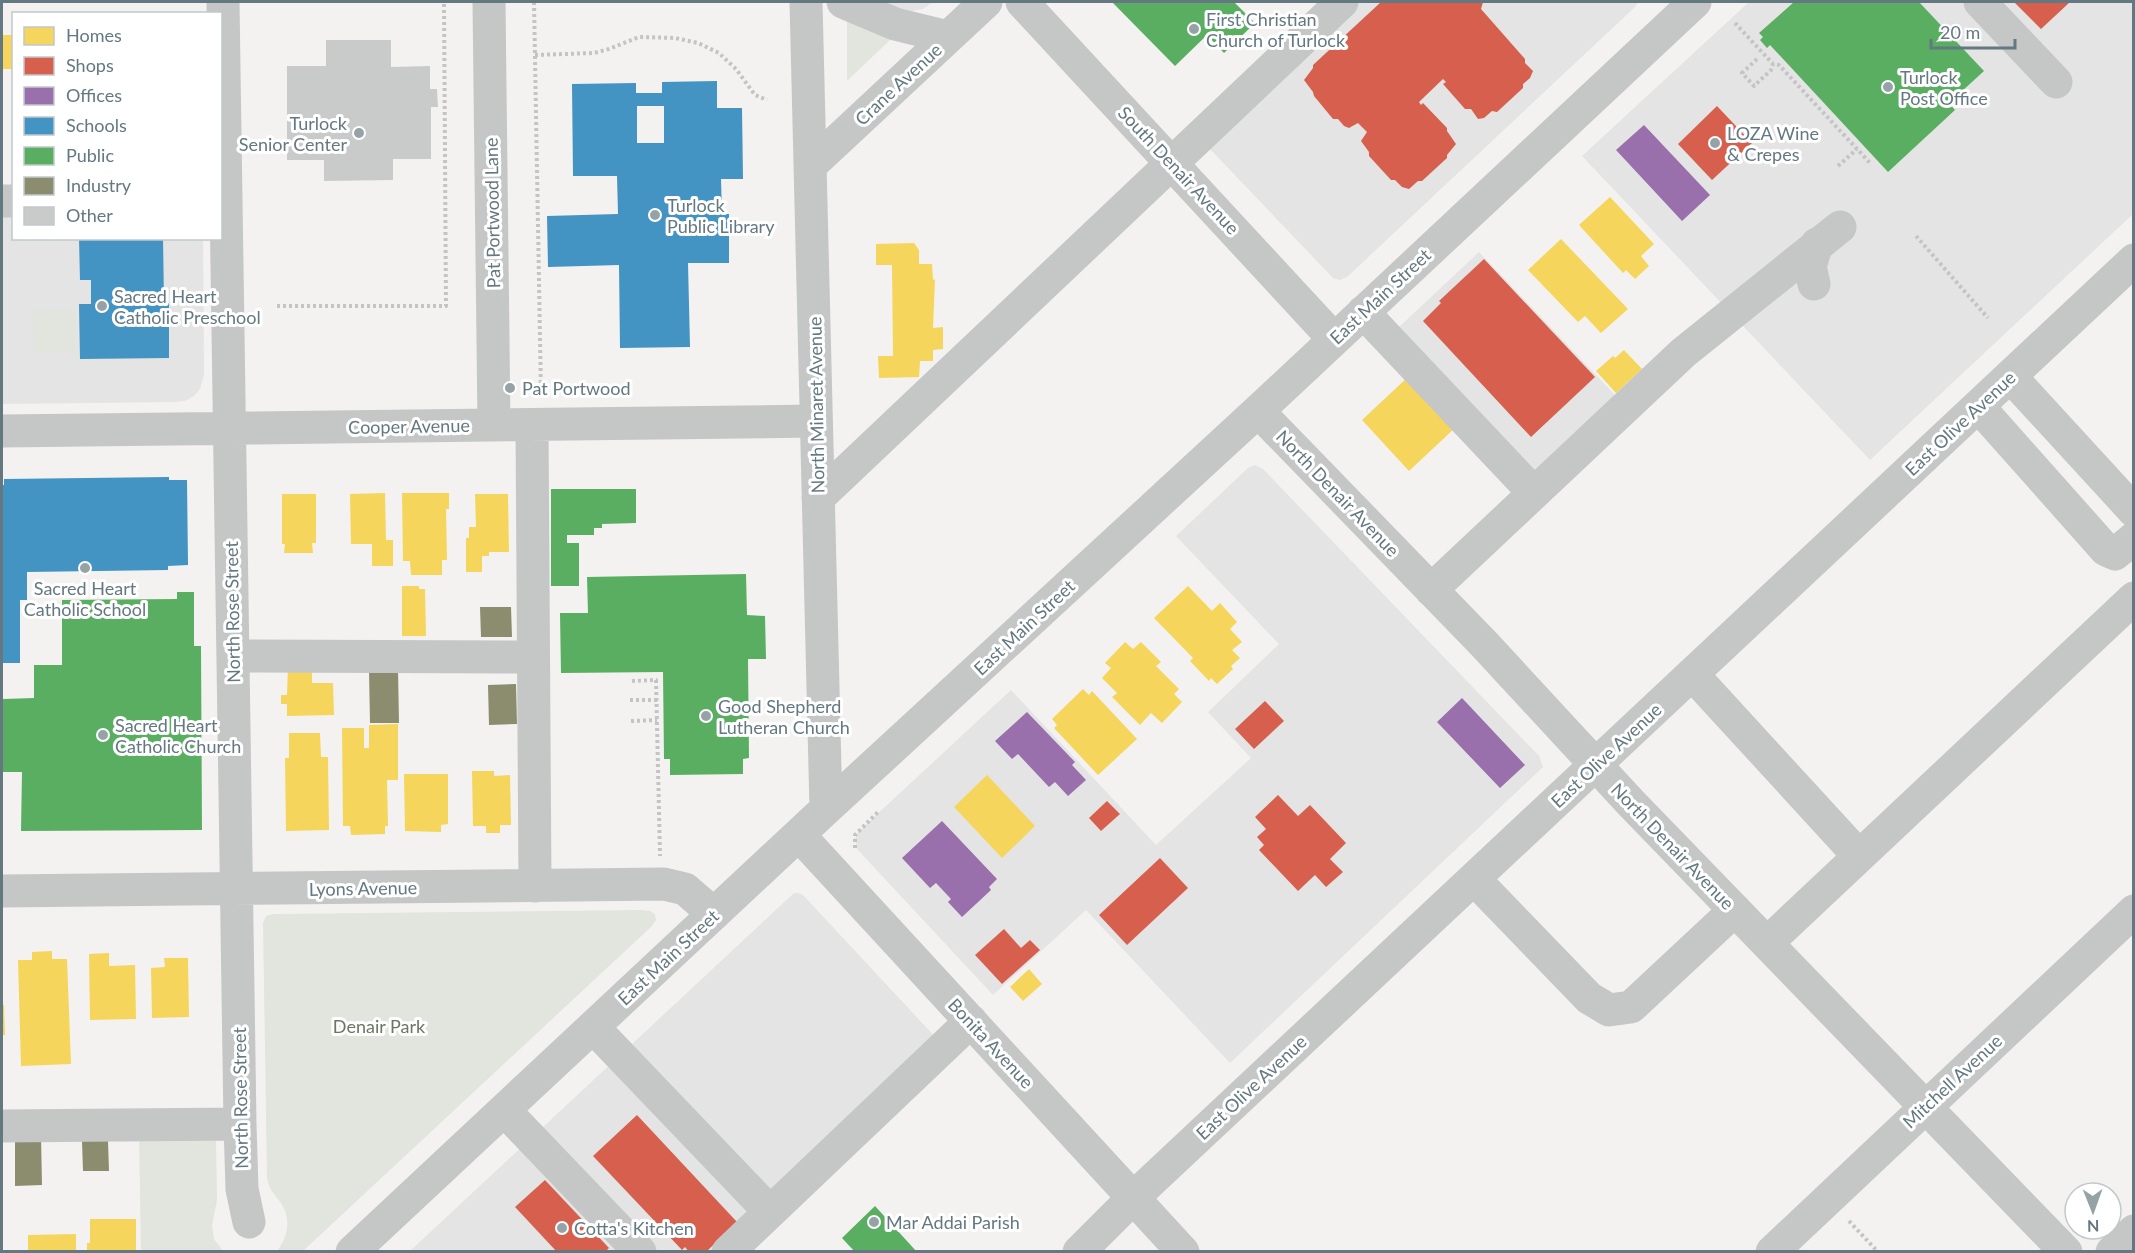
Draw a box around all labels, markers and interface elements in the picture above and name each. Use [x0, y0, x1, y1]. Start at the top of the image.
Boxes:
place label: First Christian Church of Turlock [1206, 8, 1346, 51]
legend [12, 12, 222, 240]
scale bar [1931, 12, 2015, 50]
text: 20 m [1940, 21, 1980, 43]
marker: First Christian Church of Turlock [1187, 22, 1201, 36]
text: Homes [66, 24, 122, 46]
street label: Crane Avenue [850, 38, 946, 130]
text: Shops [66, 54, 114, 76]
place label: Turlock Post Office [1900, 66, 1988, 109]
marker: Turlock Post Office [1881, 80, 1895, 94]
text: Offices [66, 84, 122, 106]
street label: South Denair Avenue [1114, 101, 1244, 239]
place label: Turlock Senior Center [239, 112, 348, 155]
text: Schools [66, 114, 127, 136]
place label: LOZA Wine & Crepes [1727, 122, 1819, 165]
marker: Turlock Senior Center [352, 126, 366, 140]
marker: LOZA Wine & Crepes [1708, 136, 1722, 150]
street label: Pat Portwood Lane [480, 137, 504, 289]
text: Public [66, 144, 114, 166]
text: Industry [66, 174, 132, 196]
place label: Turlock Public Library [667, 194, 775, 237]
text: Other [66, 204, 113, 226]
marker: Turlock Public Library [648, 208, 662, 222]
street label: East Main Street [1325, 243, 1435, 348]
place label: Sacred Heart Catholic Preschool [114, 285, 261, 328]
marker: Sacred Heart Catholic Preschool [95, 299, 109, 313]
street label: North Minaret Avenue [803, 316, 829, 494]
street label: East Olive Avenue [1900, 366, 2020, 480]
place label: Pat Portwood [522, 377, 630, 399]
marker: Pat Portwood [503, 381, 517, 395]
street label: Cooper Avenue [348, 414, 470, 438]
street label: North Denair Avenue [1272, 425, 1404, 561]
street label: North Rose Street [220, 541, 244, 683]
marker: Sacred Heart Catholic School [78, 561, 92, 575]
street label: East Main Street [969, 574, 1079, 679]
place label: Sacred Heart Catholic School [24, 577, 146, 620]
place label: Good Shepherd Lutheran Church [718, 695, 850, 738]
street label: East Olive Avenue [1546, 698, 1666, 812]
marker: Good Shepherd Lutheran Church [699, 709, 713, 723]
place label: Sacred Heart Catholic Church [115, 714, 241, 757]
marker: Sacred Heart Catholic Church [96, 728, 110, 742]
street label: North Denair Avenue [1607, 778, 1739, 914]
street label: Lyons Avenue [309, 876, 417, 900]
street label: East Main Street [613, 904, 723, 1009]
street label: Bonita Avenue [944, 993, 1038, 1093]
park label: Denair Park [333, 1015, 426, 1037]
street label: North Rose Street [228, 1027, 252, 1169]
street label: Mitchell Avenue [1898, 1029, 2006, 1133]
street label: East Olive Avenue [1191, 1030, 1311, 1144]
north arrow [2063, 1181, 2123, 1241]
place label: Mar Addai Parish [886, 1211, 1020, 1233]
marker: Mar Addai Parish [867, 1215, 881, 1229]
place label: Cotta's Kitchen [574, 1217, 694, 1239]
text: N [2087, 1217, 2100, 1236]
marker: Cotta's Kitchen [555, 1221, 569, 1235]

